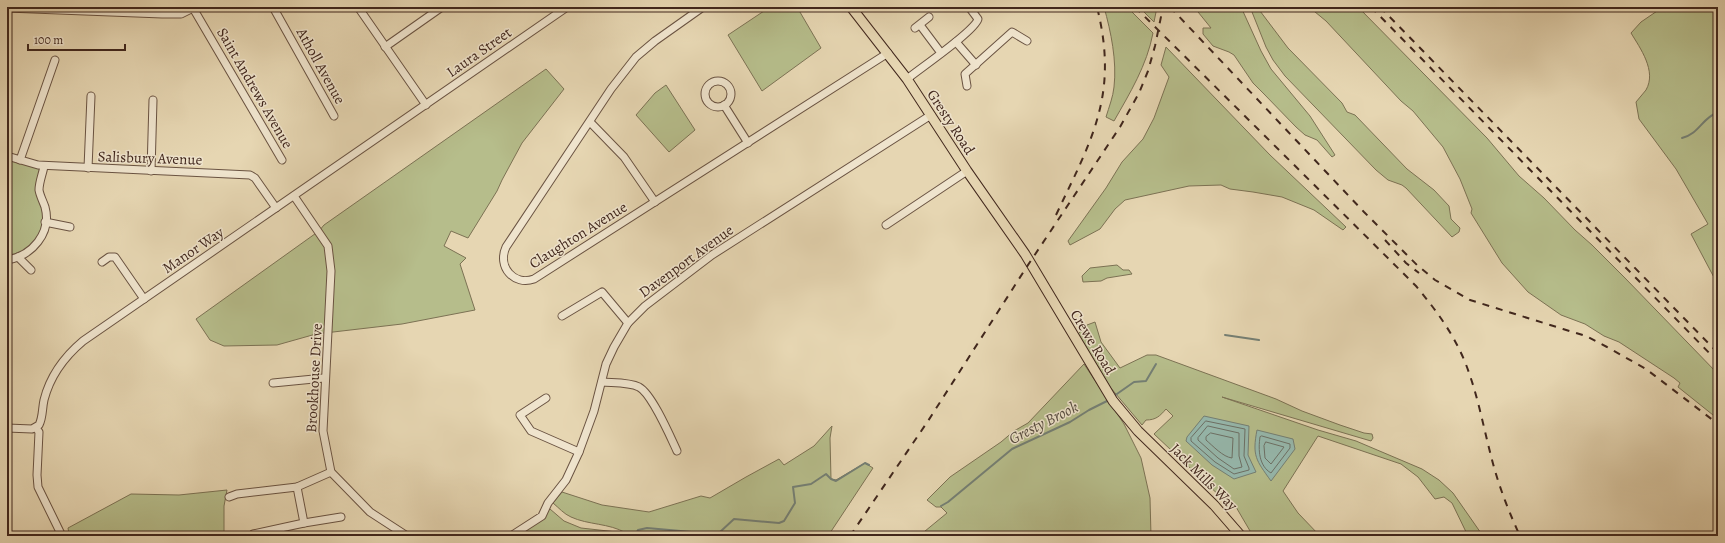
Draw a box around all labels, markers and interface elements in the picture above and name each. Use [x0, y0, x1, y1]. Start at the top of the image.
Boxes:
street label: Laura Street [442, 22, 516, 82]
street label: Atholl Avenue [291, 23, 350, 108]
street label: Saint Andrews Avenue [212, 24, 298, 152]
scale bar [28, 26, 125, 52]
text: 100 m [34, 32, 63, 48]
street label: Gresty Road [922, 86, 980, 159]
street label: Salisbury Avenue [97, 146, 203, 170]
street label: Claughton Avenue [525, 197, 631, 273]
street label: Davenport Avenue [635, 220, 738, 302]
street label: Manor Way [158, 222, 228, 278]
street label: Crewe Road [1066, 306, 1121, 379]
street label: Brookhouse Drive [301, 322, 327, 433]
water label: Gresty Brook [1005, 396, 1082, 450]
street label: Jack Mills Way [1166, 439, 1242, 515]

